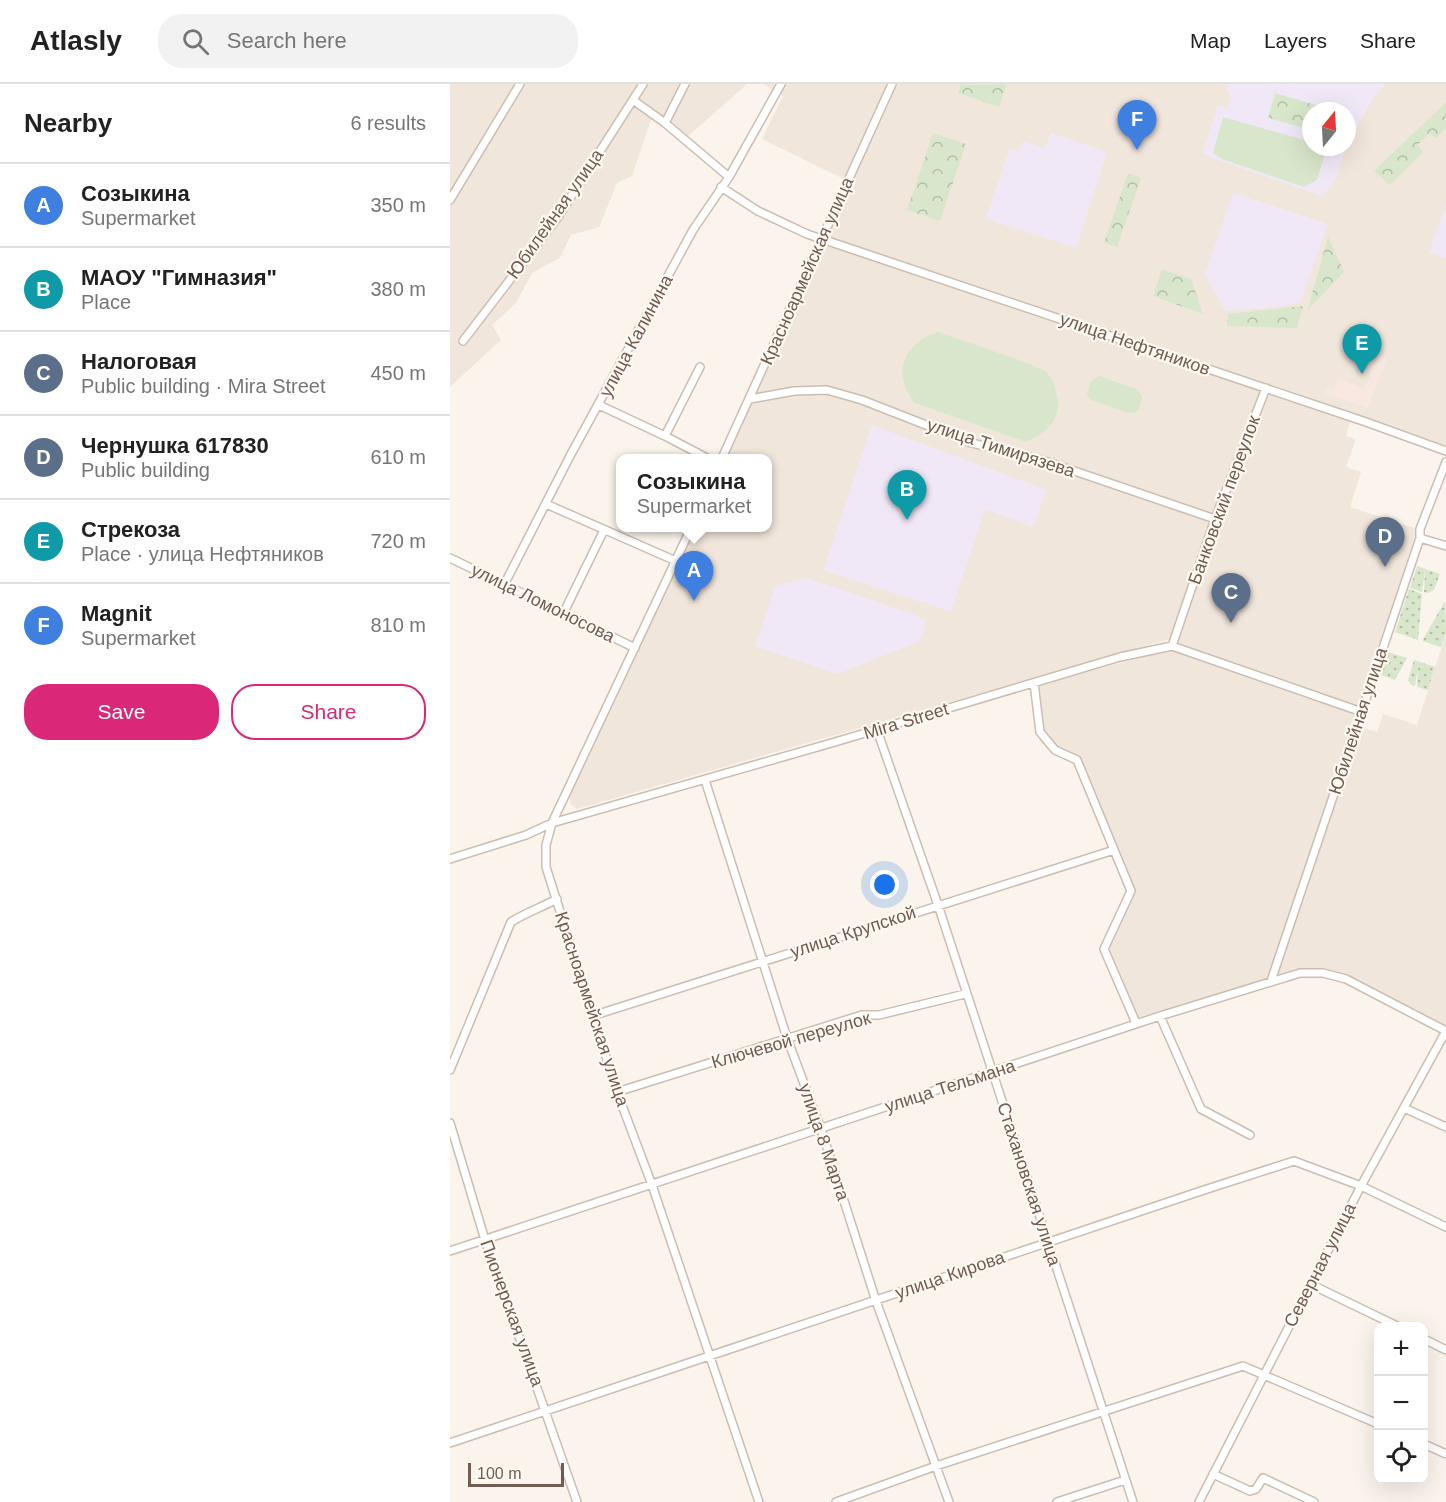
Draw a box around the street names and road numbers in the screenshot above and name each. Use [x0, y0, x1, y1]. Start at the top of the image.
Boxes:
street label: Юбилейная улица [503, 145, 608, 283]
street label: Красноармейская улица [756, 173, 858, 368]
street label: улица Калинина [595, 271, 677, 401]
street label: улица Нефтяников [1057, 309, 1213, 379]
street label: Банковский переулок [1184, 413, 1264, 587]
street label: улица Тимирязева [925, 415, 1078, 482]
street label: улица Ломоносова [468, 560, 619, 647]
street label: Юбилейная улица [1325, 644, 1392, 797]
street label: Mira Street [861, 699, 951, 743]
street label: улица Крупской [788, 902, 918, 962]
street label: Красноармейская улица [551, 909, 633, 1110]
street label: Ключевой переулок [709, 1008, 873, 1072]
street label: улица Тельмана [882, 1055, 1019, 1117]
street label: улица 8 Марта [795, 1081, 854, 1204]
street label: Стахановская улица [993, 1100, 1065, 1269]
street label: Северная улица [1280, 1199, 1360, 1330]
street label: Пионерская улица [476, 1237, 548, 1390]
street label: улица Кирова [893, 1247, 1008, 1303]

